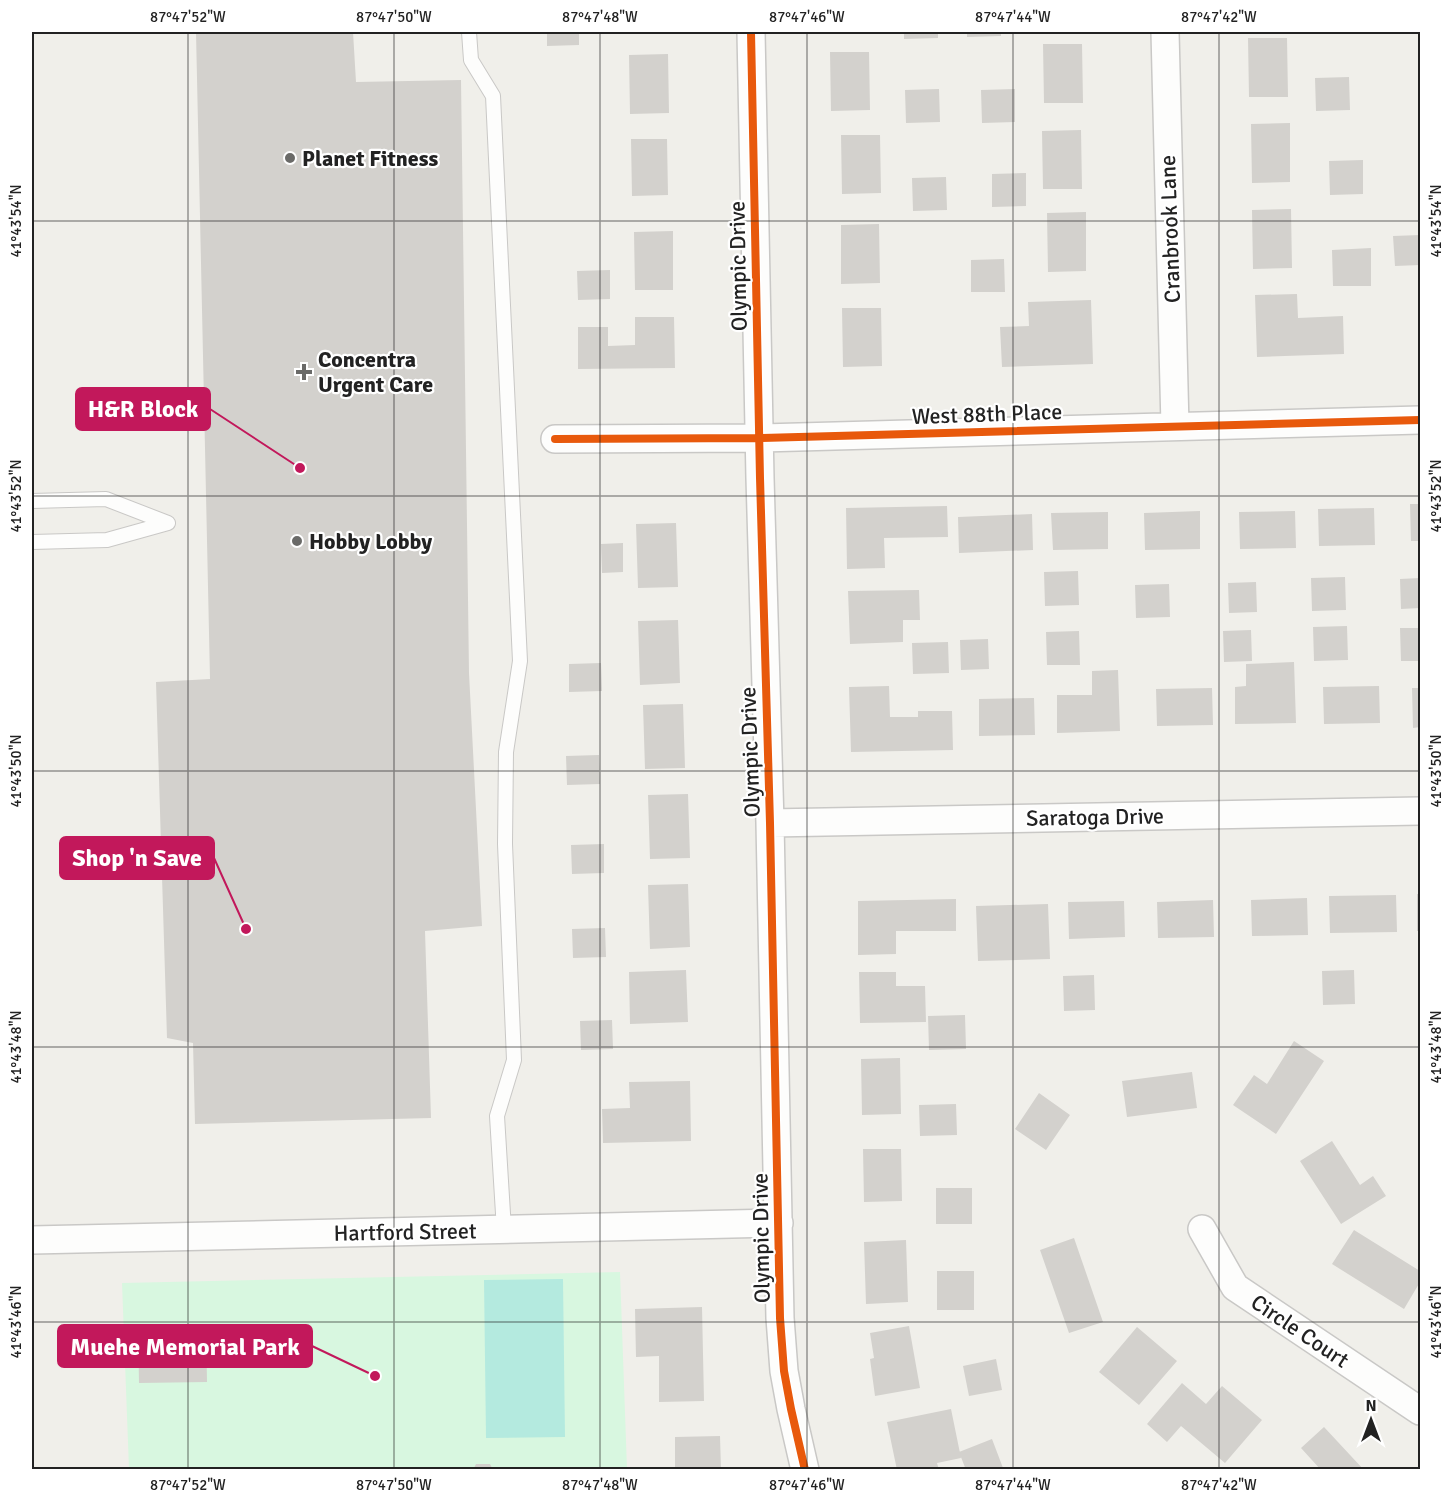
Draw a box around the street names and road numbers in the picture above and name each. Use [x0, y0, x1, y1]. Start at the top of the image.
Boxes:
street label: Cranbrook Lane [1154, 155, 1186, 303]
street label: Olympic Drive [723, 201, 753, 331]
street label: West 88th Place [911, 398, 1063, 430]
street label: Olympic Drive [734, 686, 766, 818]
street label: Saratoga Drive [1026, 802, 1164, 832]
street label: Olympic Drive [746, 1173, 776, 1303]
street label: Hartford Street [333, 1217, 477, 1247]
street label: Circle Court [1246, 1288, 1354, 1374]

